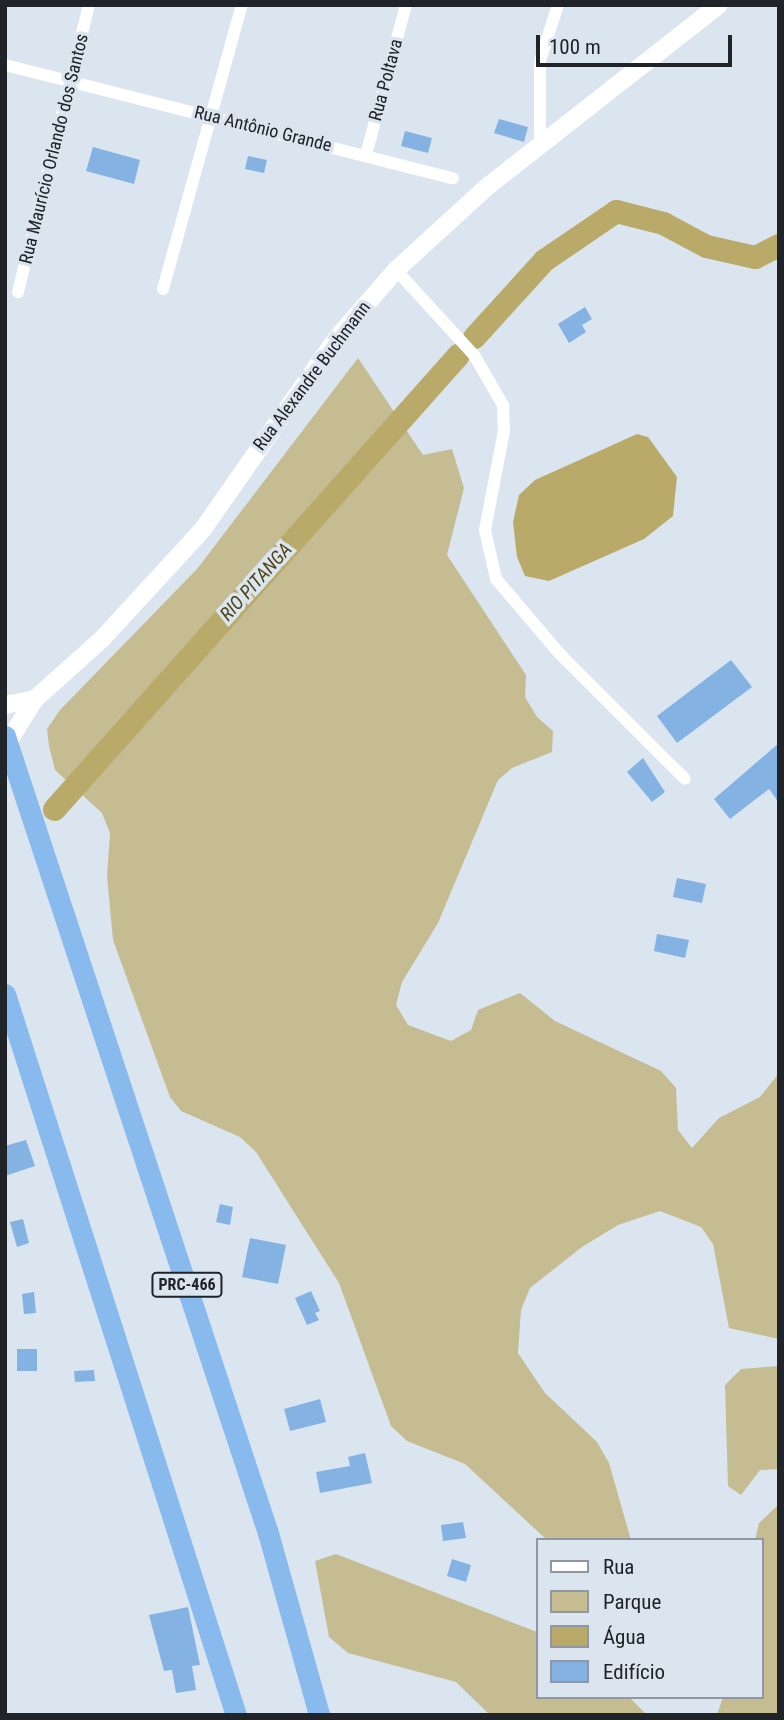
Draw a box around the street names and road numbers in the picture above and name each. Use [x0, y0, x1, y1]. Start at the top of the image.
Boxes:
street label: Rua Maurício Orlando dos Santos [15, 32, 93, 266]
street label: Rua Poltava [365, 37, 407, 123]
street label: Rua Antônio Grande [192, 101, 334, 157]
street label: Rua Alexandre Buchmann [249, 297, 375, 455]
road number: PRC-466 [150, 1273, 224, 1298]

